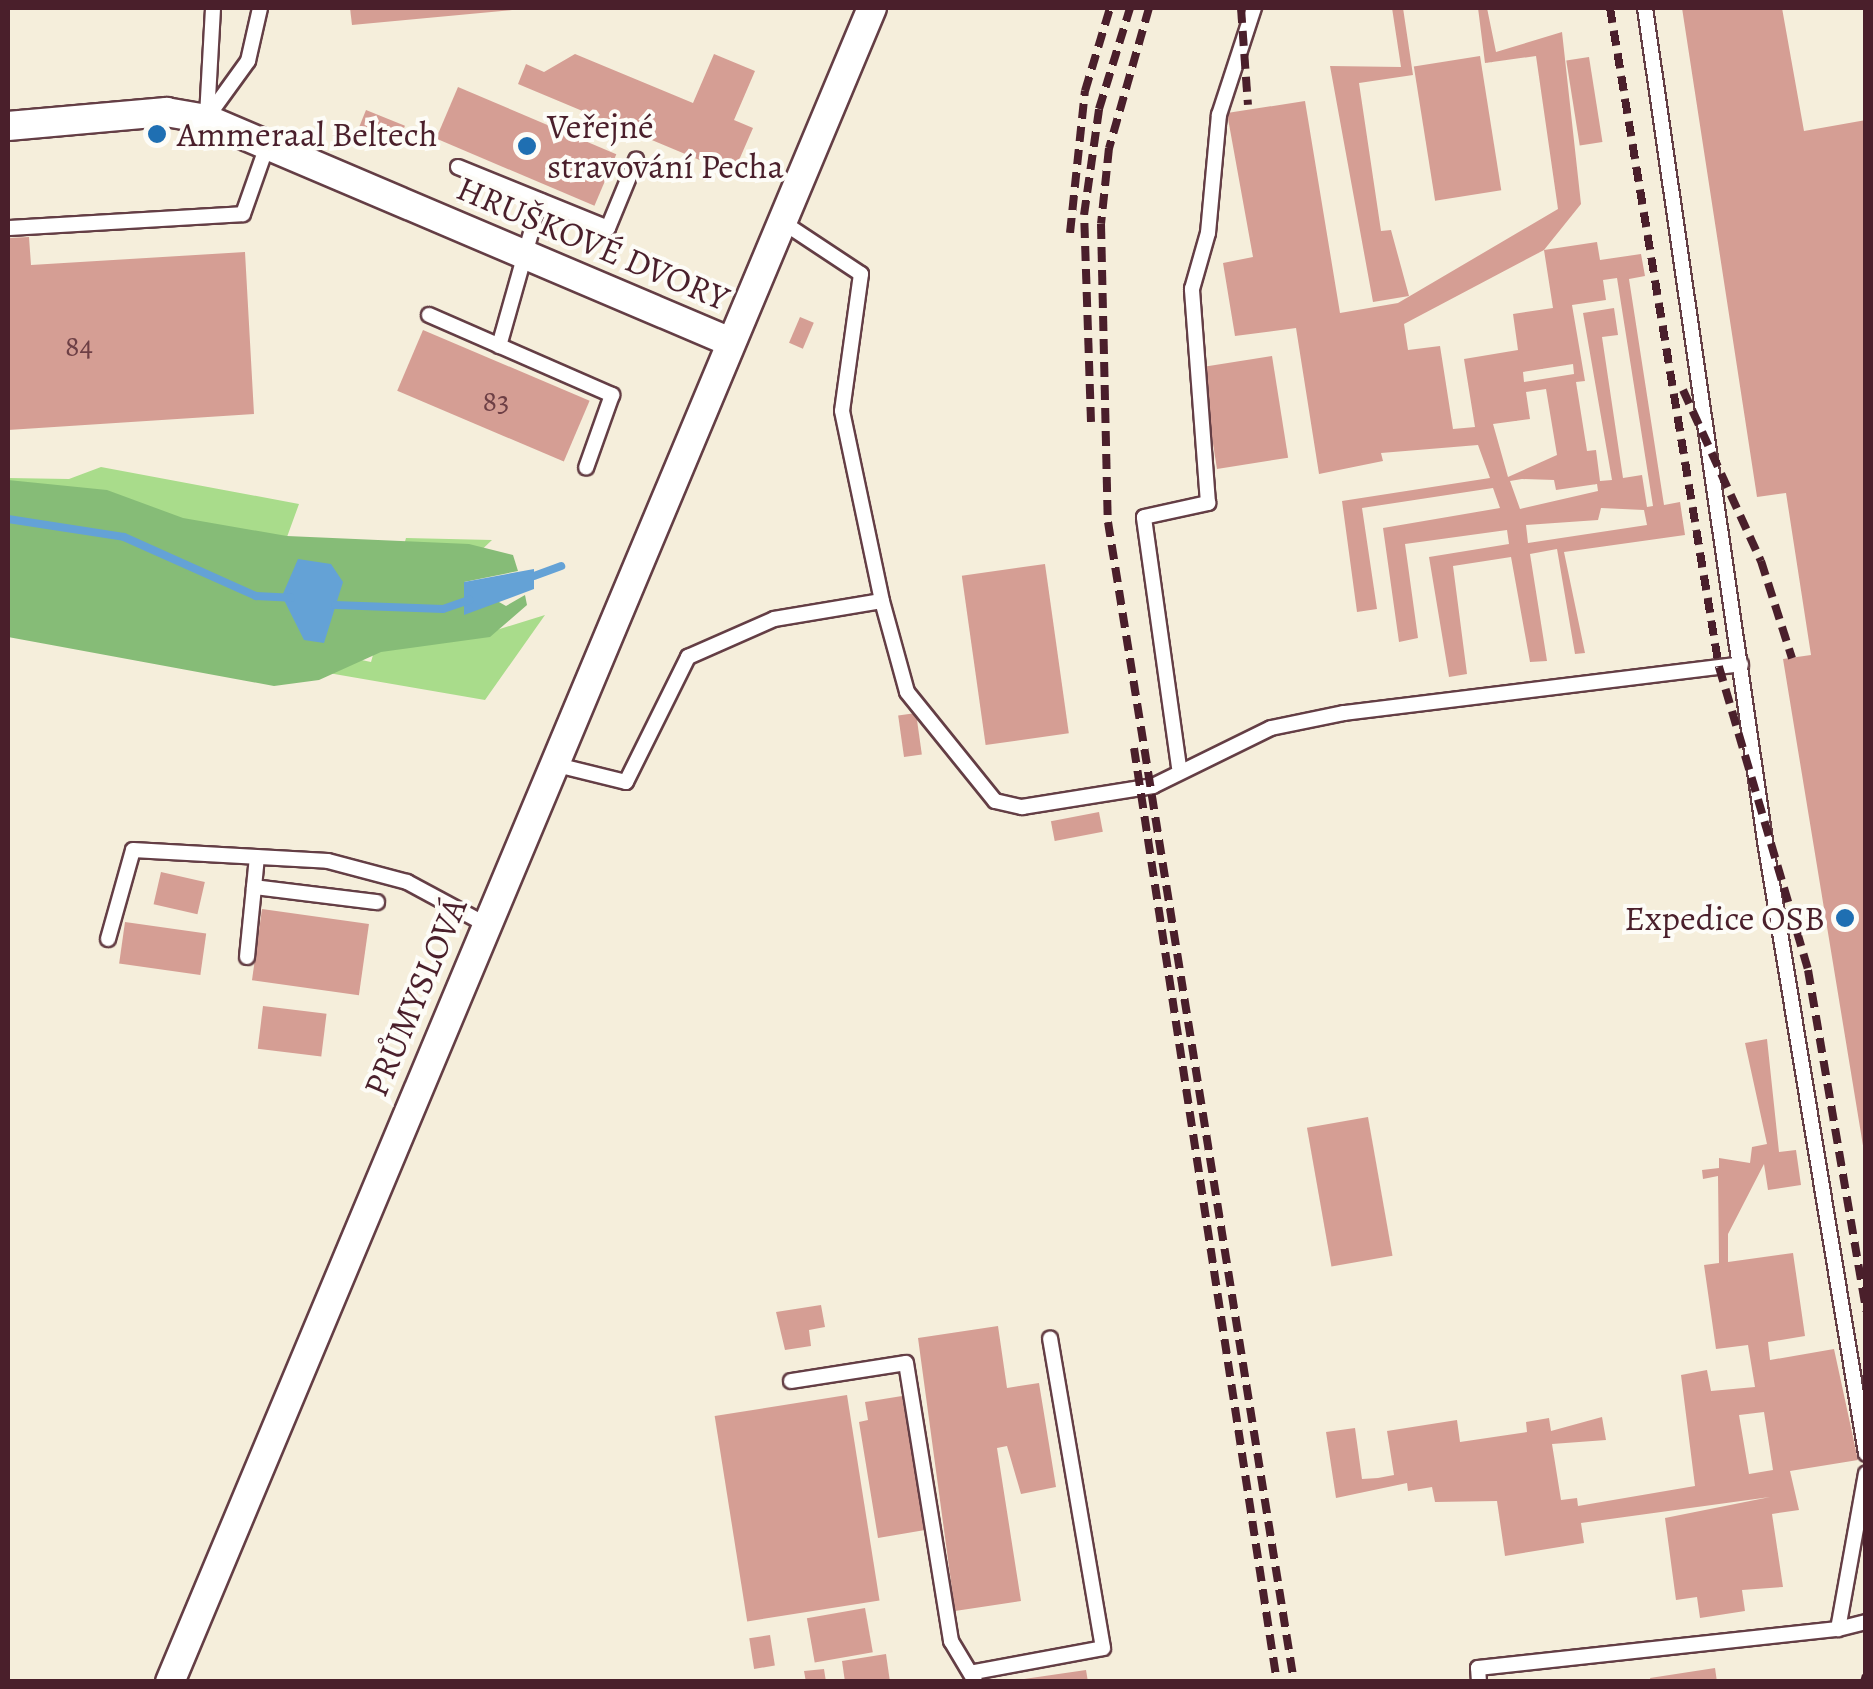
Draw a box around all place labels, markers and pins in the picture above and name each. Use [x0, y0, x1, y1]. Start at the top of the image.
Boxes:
place label: Veřejné stravování Pecha [547, 105, 784, 187]
place label: Ammeraal Beltech [177, 113, 437, 155]
marker: Ammeraal Beltech [146, 123, 168, 145]
marker: Veřejné stravování Pecha [516, 135, 538, 157]
place label: Expedice OSB [1624, 897, 1825, 939]
marker: Expedice OSB [1834, 907, 1856, 929]

